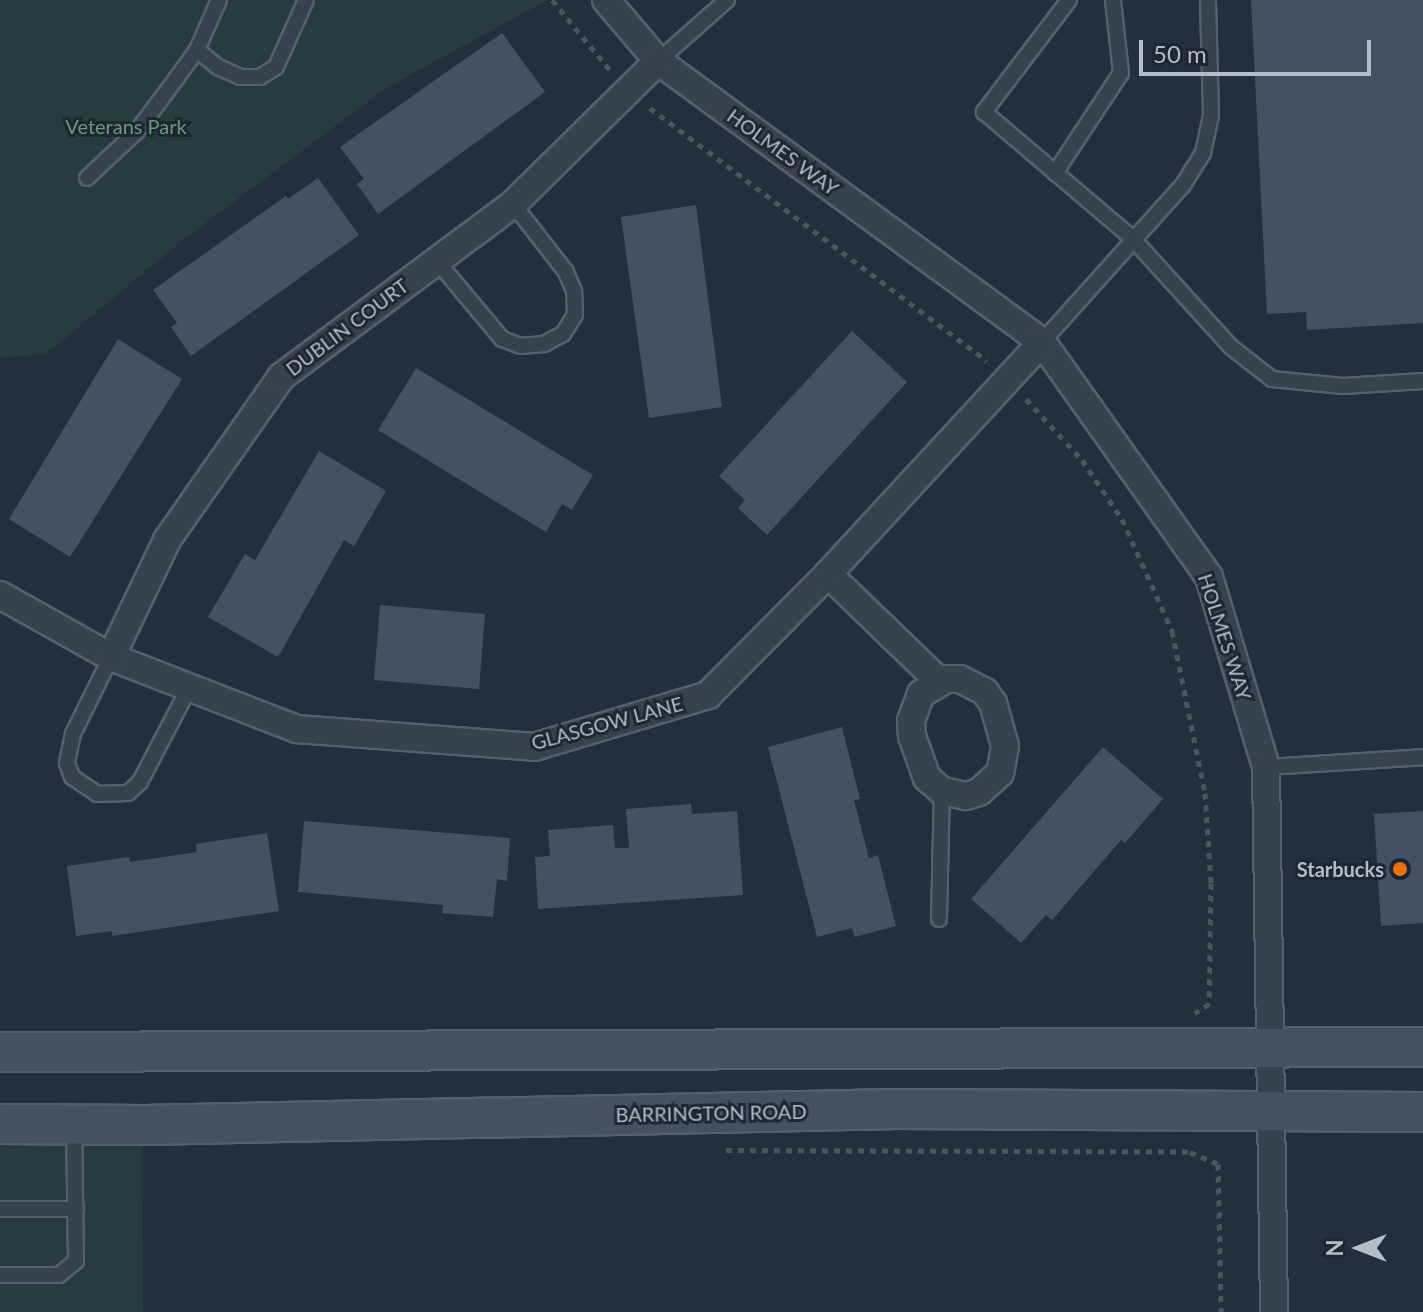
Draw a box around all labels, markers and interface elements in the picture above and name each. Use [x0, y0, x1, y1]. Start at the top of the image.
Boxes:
scale bar [1143, 24, 1375, 74]
text: 50 m [1153, 39, 1207, 68]
street label: HOLMES WAY [723, 103, 843, 201]
park label: Veterans Park [65, 114, 187, 138]
street label: DUBLIN COURT [281, 273, 413, 381]
street label: HOLMES WAY [1193, 570, 1257, 704]
street label: GLASGOW LANE [528, 691, 686, 755]
place label: Starbucks [1297, 857, 1384, 881]
marker: Starbucks [1391, 860, 1409, 878]
street label: BARRINGTON ROAD [615, 1099, 807, 1127]
north arrow [1319, 1208, 1399, 1288]
text: N [1321, 1240, 1348, 1256]

